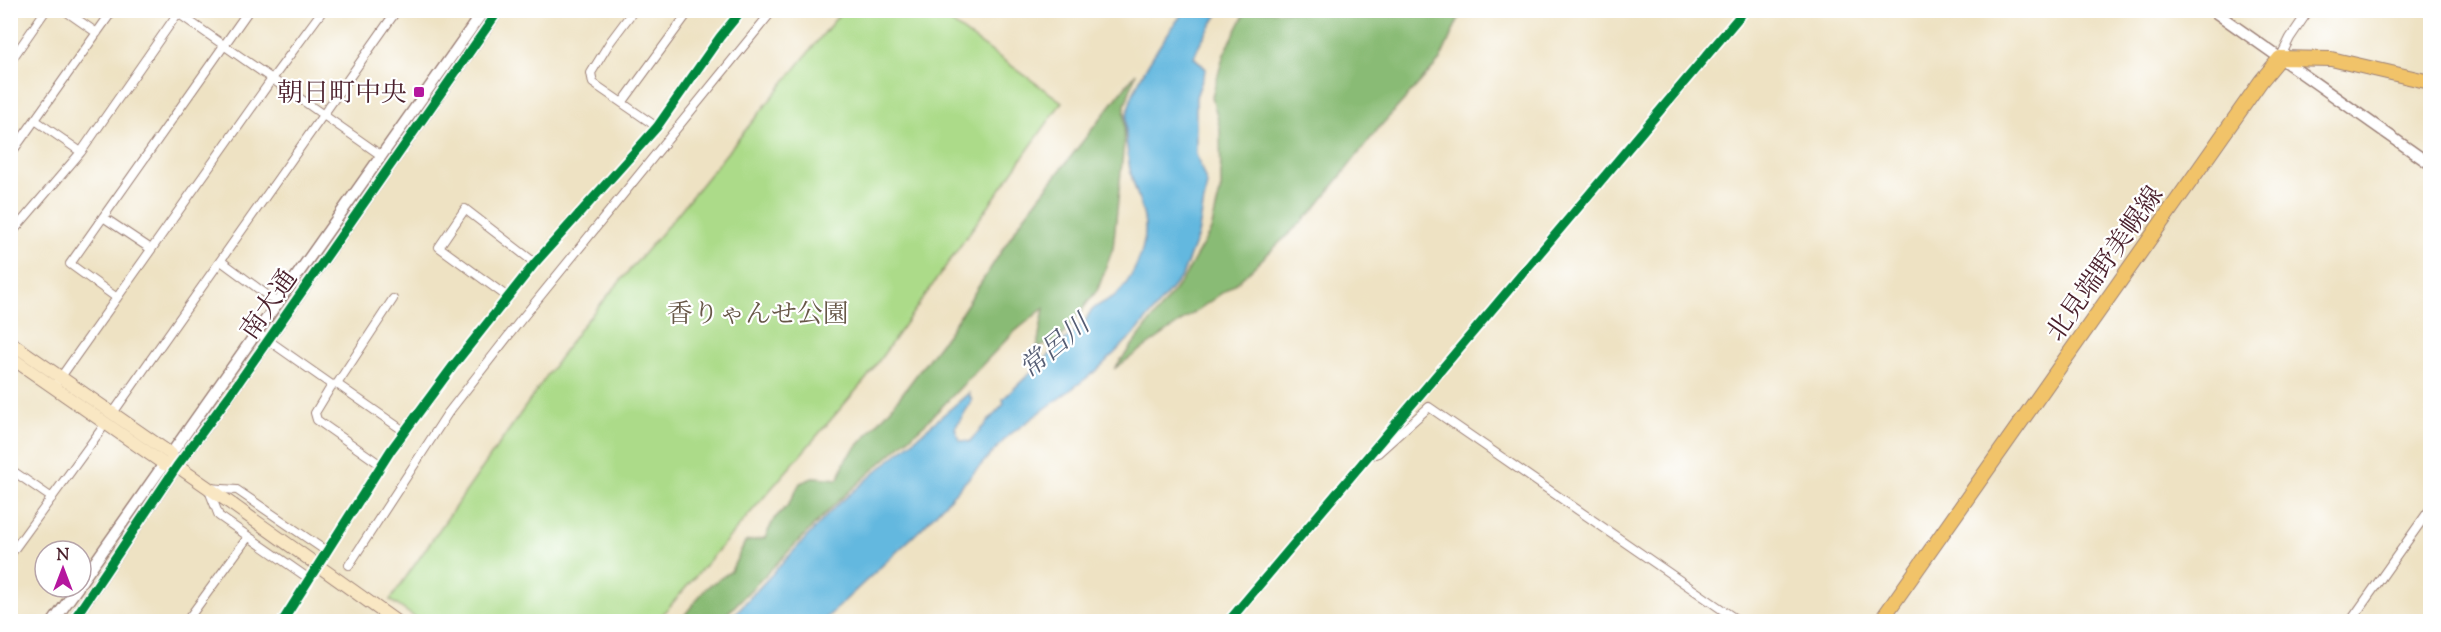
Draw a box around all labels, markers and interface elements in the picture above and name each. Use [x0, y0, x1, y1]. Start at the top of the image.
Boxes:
place label: 朝日町中央 [277, 76, 407, 113]
marker: 朝日町中央 [412, 85, 426, 99]
street label: 北見端野美幌線 [2039, 179, 2173, 350]
street label: 南大通 [233, 263, 308, 348]
park label: 香りゃんせ公園 [667, 297, 849, 334]
water label: 常呂川 [1012, 305, 1101, 389]
north arrow [33, 539, 93, 599]
text: N [57, 545, 70, 568]

